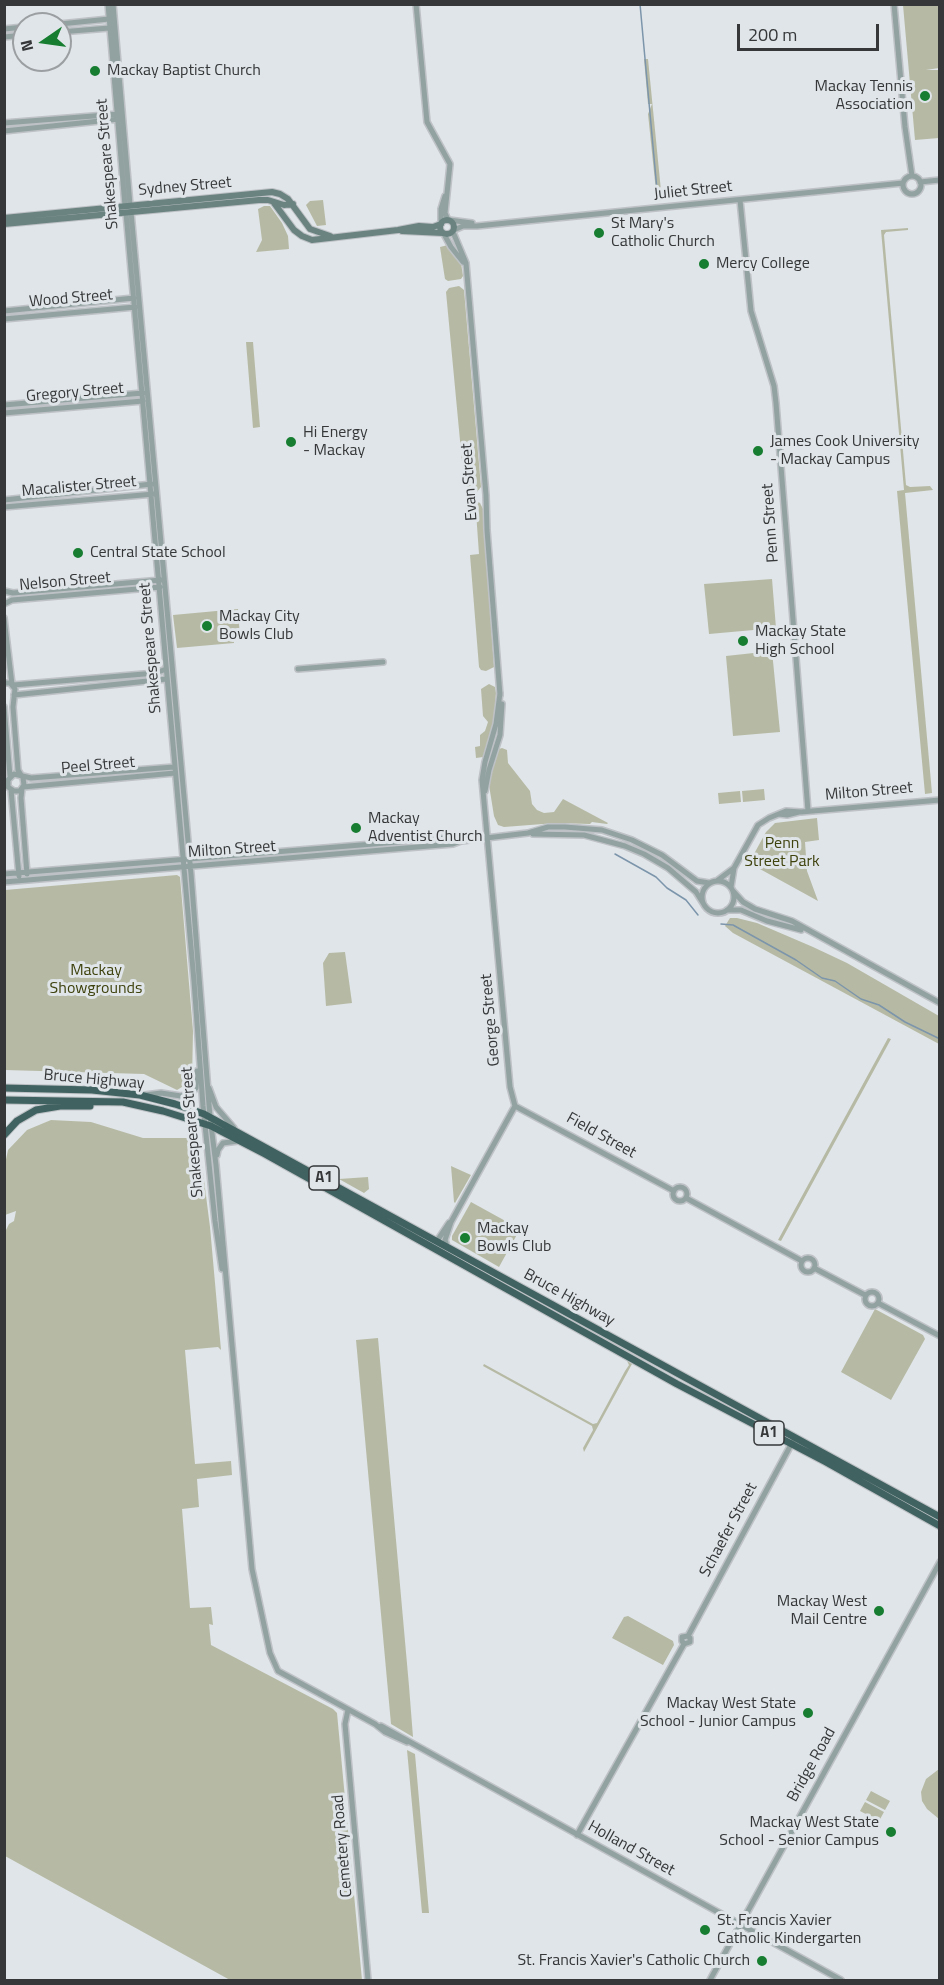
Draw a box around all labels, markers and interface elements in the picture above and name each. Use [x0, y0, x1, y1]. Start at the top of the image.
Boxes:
north arrow [12, 12, 72, 72]
scale bar [740, 12, 882, 50]
text: 200 m [748, 21, 797, 48]
text: N [13, 37, 39, 54]
place label: Mackay Baptist Church [107, 61, 261, 81]
marker: Mackay Baptist Church [88, 64, 102, 78]
place label: Mackay Tennis Association [815, 77, 913, 115]
marker: Mackay Tennis Association [918, 89, 932, 103]
street label: Shakespeare Street [93, 98, 123, 230]
street label: Sydney Street [138, 173, 232, 201]
street label: Juliet Street [653, 177, 733, 205]
place label: St Mary's Catholic Church [611, 214, 715, 252]
marker: St Mary's Catholic Church [592, 226, 606, 240]
place label: Mercy College [716, 254, 810, 274]
marker: Mercy College [697, 257, 711, 271]
street label: Wood Street [28, 286, 114, 312]
street label: Gregory Street [25, 379, 125, 407]
place label: Hi Energy - Mackay [303, 423, 368, 461]
place label: James Cook University - Mackay Campus [770, 432, 920, 470]
marker: Hi Energy - Mackay [284, 435, 298, 449]
street label: Evan Street [458, 443, 482, 521]
marker: James Cook University - Mackay Campus [751, 444, 765, 458]
street label: Macalister Street [21, 472, 137, 502]
street label: Penn Street [759, 483, 783, 563]
place label: Central State School [90, 543, 226, 563]
marker: Central State School [71, 546, 85, 560]
street label: Nelson Street [18, 568, 112, 596]
street label: Shakespeare Street [136, 582, 166, 714]
place label: Mackay City Bowls Club [219, 607, 300, 645]
marker: Mackay City Bowls Club [200, 619, 214, 633]
place label: Mackay State High School [755, 622, 846, 660]
marker: Mackay State High School [736, 634, 750, 648]
street label: Peel Street [60, 753, 136, 779]
street label: Milton Street [824, 779, 914, 805]
place label: Mackay Adventist Church [368, 809, 483, 847]
marker: Mackay Adventist Church [349, 821, 363, 835]
park label: Penn Street Park [744, 834, 820, 872]
street label: Milton Street [187, 837, 277, 863]
park label: Mackay Showgrounds [50, 961, 142, 999]
street label: George Street [477, 973, 505, 1067]
street label: Bruce Highway [43, 1066, 145, 1094]
street label: Shakespeare Street [178, 1066, 208, 1198]
street label: Field Street [563, 1109, 639, 1163]
road number: A1 [309, 1166, 339, 1190]
place label: Mackay Bowls Club [477, 1219, 551, 1257]
marker: Mackay Bowls Club [458, 1231, 472, 1245]
street label: Bruce Highway [520, 1265, 618, 1331]
road number: A1 [754, 1421, 784, 1445]
street label: Schaefer Street [696, 1480, 762, 1580]
place label: Mackay West Mail Centre [777, 1592, 867, 1630]
marker: Mackay West Mail Centre [872, 1604, 886, 1618]
place label: Mackay West State School - Junior Campus [640, 1694, 796, 1732]
marker: Mackay West State School - Junior Campus [801, 1706, 815, 1720]
street label: Bridge Road [784, 1725, 840, 1805]
street label: Cemetery Road [329, 1794, 357, 1898]
place label: Mackay West State School - Senior Campus [719, 1813, 879, 1851]
street label: Holland Street [584, 1817, 678, 1881]
marker: Mackay West State School - Senior Campus [884, 1825, 898, 1839]
place label: St. Francis Xavier Catholic Kindergarten [717, 1911, 861, 1949]
marker: St. Francis Xavier Catholic Kindergarten [698, 1923, 712, 1937]
place label: St. Francis Xavier's Catholic Church [518, 1951, 750, 1971]
marker: St. Francis Xavier's Catholic Church [755, 1954, 769, 1968]

